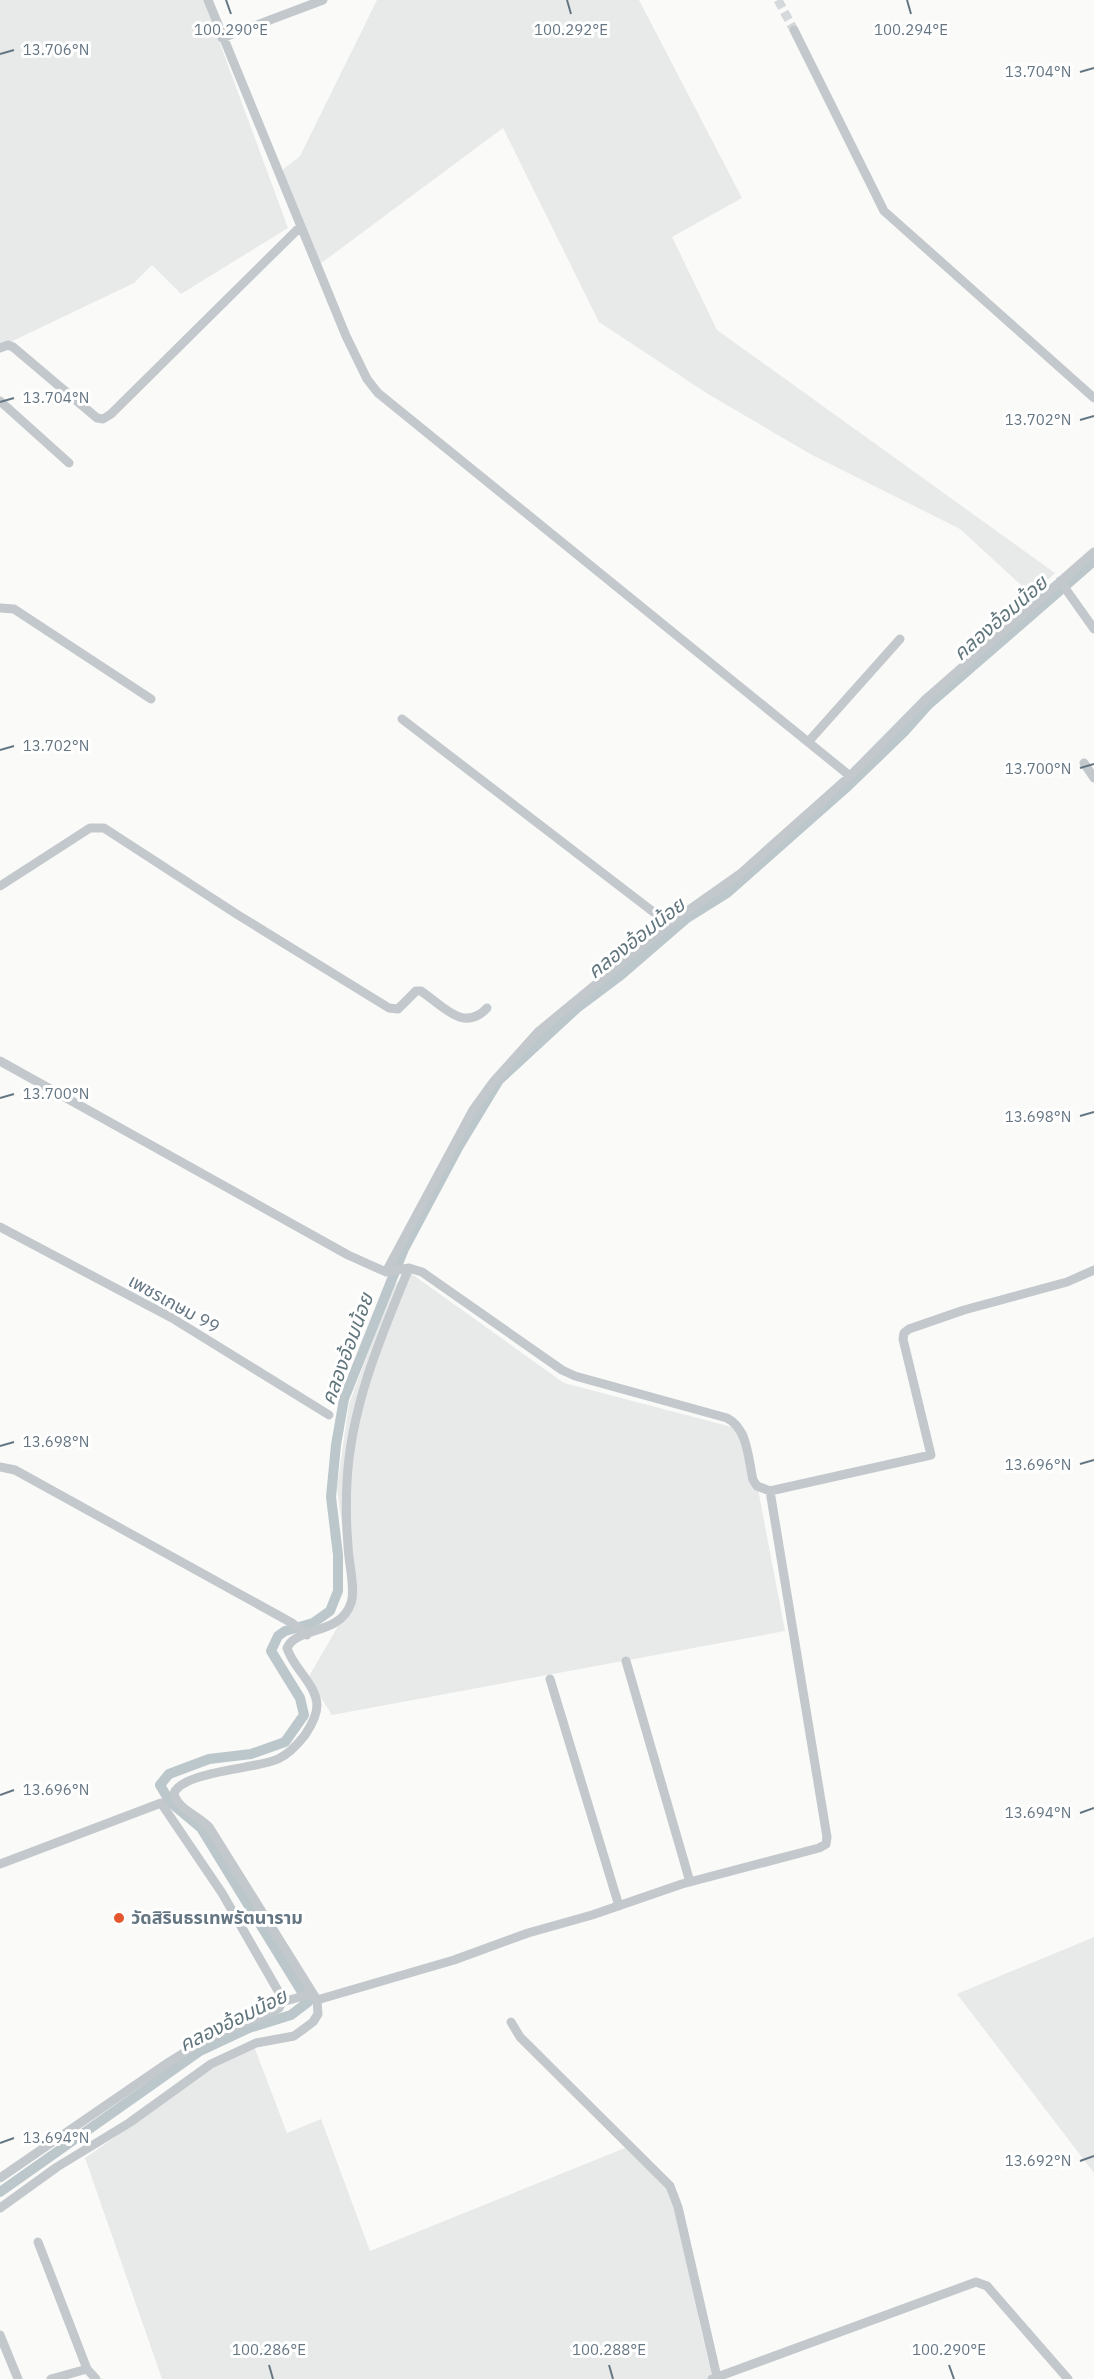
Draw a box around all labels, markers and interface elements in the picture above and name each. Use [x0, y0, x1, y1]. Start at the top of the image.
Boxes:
text: 100.290°E [194, 20, 268, 39]
text: 100.292°E [534, 20, 608, 39]
text: 100.294°E [874, 20, 948, 39]
text: 13.706°N [23, 40, 89, 59]
text: 13.704°N [1005, 62, 1071, 81]
text: 13.704°N [23, 388, 89, 407]
text: 13.702°N [1005, 410, 1071, 429]
water label: คลองอ้อมน้อย [947, 568, 1054, 666]
text: 13.702°N [23, 736, 89, 755]
text: 13.700°N [1005, 759, 1071, 778]
water label: คลองอ้อมน้อย [581, 890, 692, 984]
text: 13.700°N [23, 1084, 89, 1103]
text: 13.698°N [1005, 1107, 1071, 1126]
street label: เพชรเกษม 99 [125, 1269, 224, 1338]
water label: คลองอ้อมน้อย [314, 1287, 380, 1408]
text: 13.698°N [23, 1432, 89, 1451]
text: 13.696°N [1005, 1455, 1071, 1474]
text: 13.696°N [23, 1780, 89, 1799]
text: 13.694°N [1005, 1803, 1071, 1822]
place label: วัดสิรินธรเทพรัตนาราม [131, 1906, 303, 1929]
marker: วัดสิรินธรเทพรัตนาราม [112, 1911, 126, 1925]
water label: คลองอ้อมน้อย [174, 1981, 293, 2057]
text: 13.694°N [23, 2128, 89, 2147]
text: 13.692°N [1005, 2151, 1071, 2170]
text: 100.286°E [232, 2340, 306, 2359]
text: 100.288°E [572, 2340, 646, 2359]
text: 100.290°E [912, 2340, 986, 2359]

